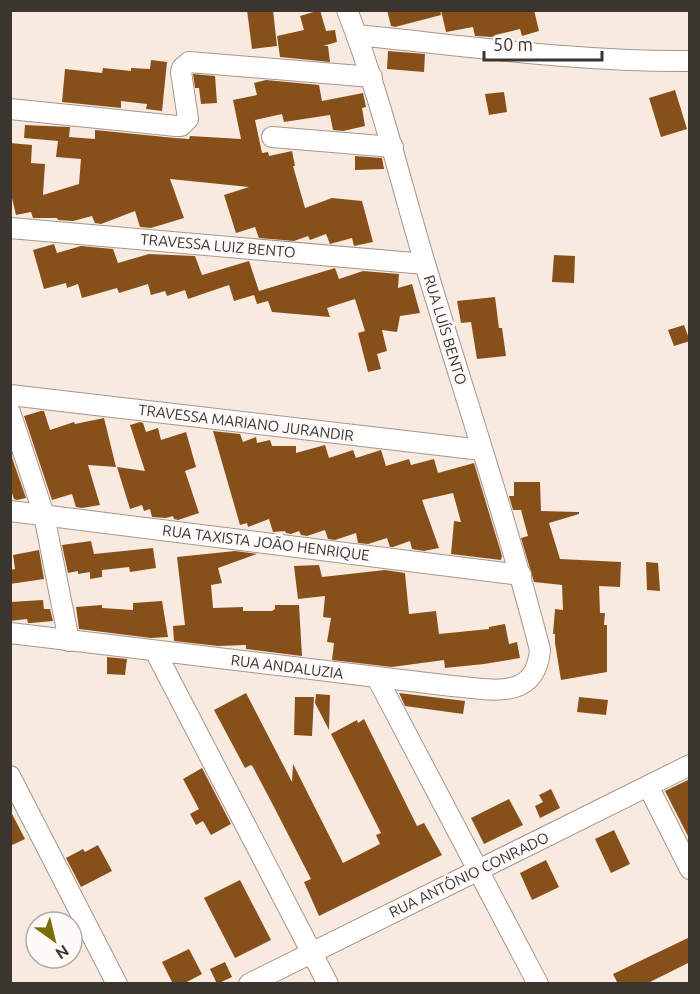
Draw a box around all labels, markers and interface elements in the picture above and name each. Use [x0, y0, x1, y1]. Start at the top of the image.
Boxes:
scale bar [484, 24, 602, 62]
text: 50 m [493, 34, 533, 54]
street label: TRAVESSA LUIZ BENTO [140, 230, 296, 261]
street label: RUA LUÍS BENTO [421, 273, 470, 387]
street label: TRAVESSA MARIANO JURANDIR [137, 401, 355, 444]
street label: RUA TAXISTA JOÃO HENRIQUE [161, 521, 371, 564]
street label: RUA ANDALUZIA [230, 651, 345, 682]
street label: RUA ANTÔNIO CONRADO [386, 828, 551, 921]
north arrow [24, 910, 84, 970]
text: N [52, 942, 72, 963]

